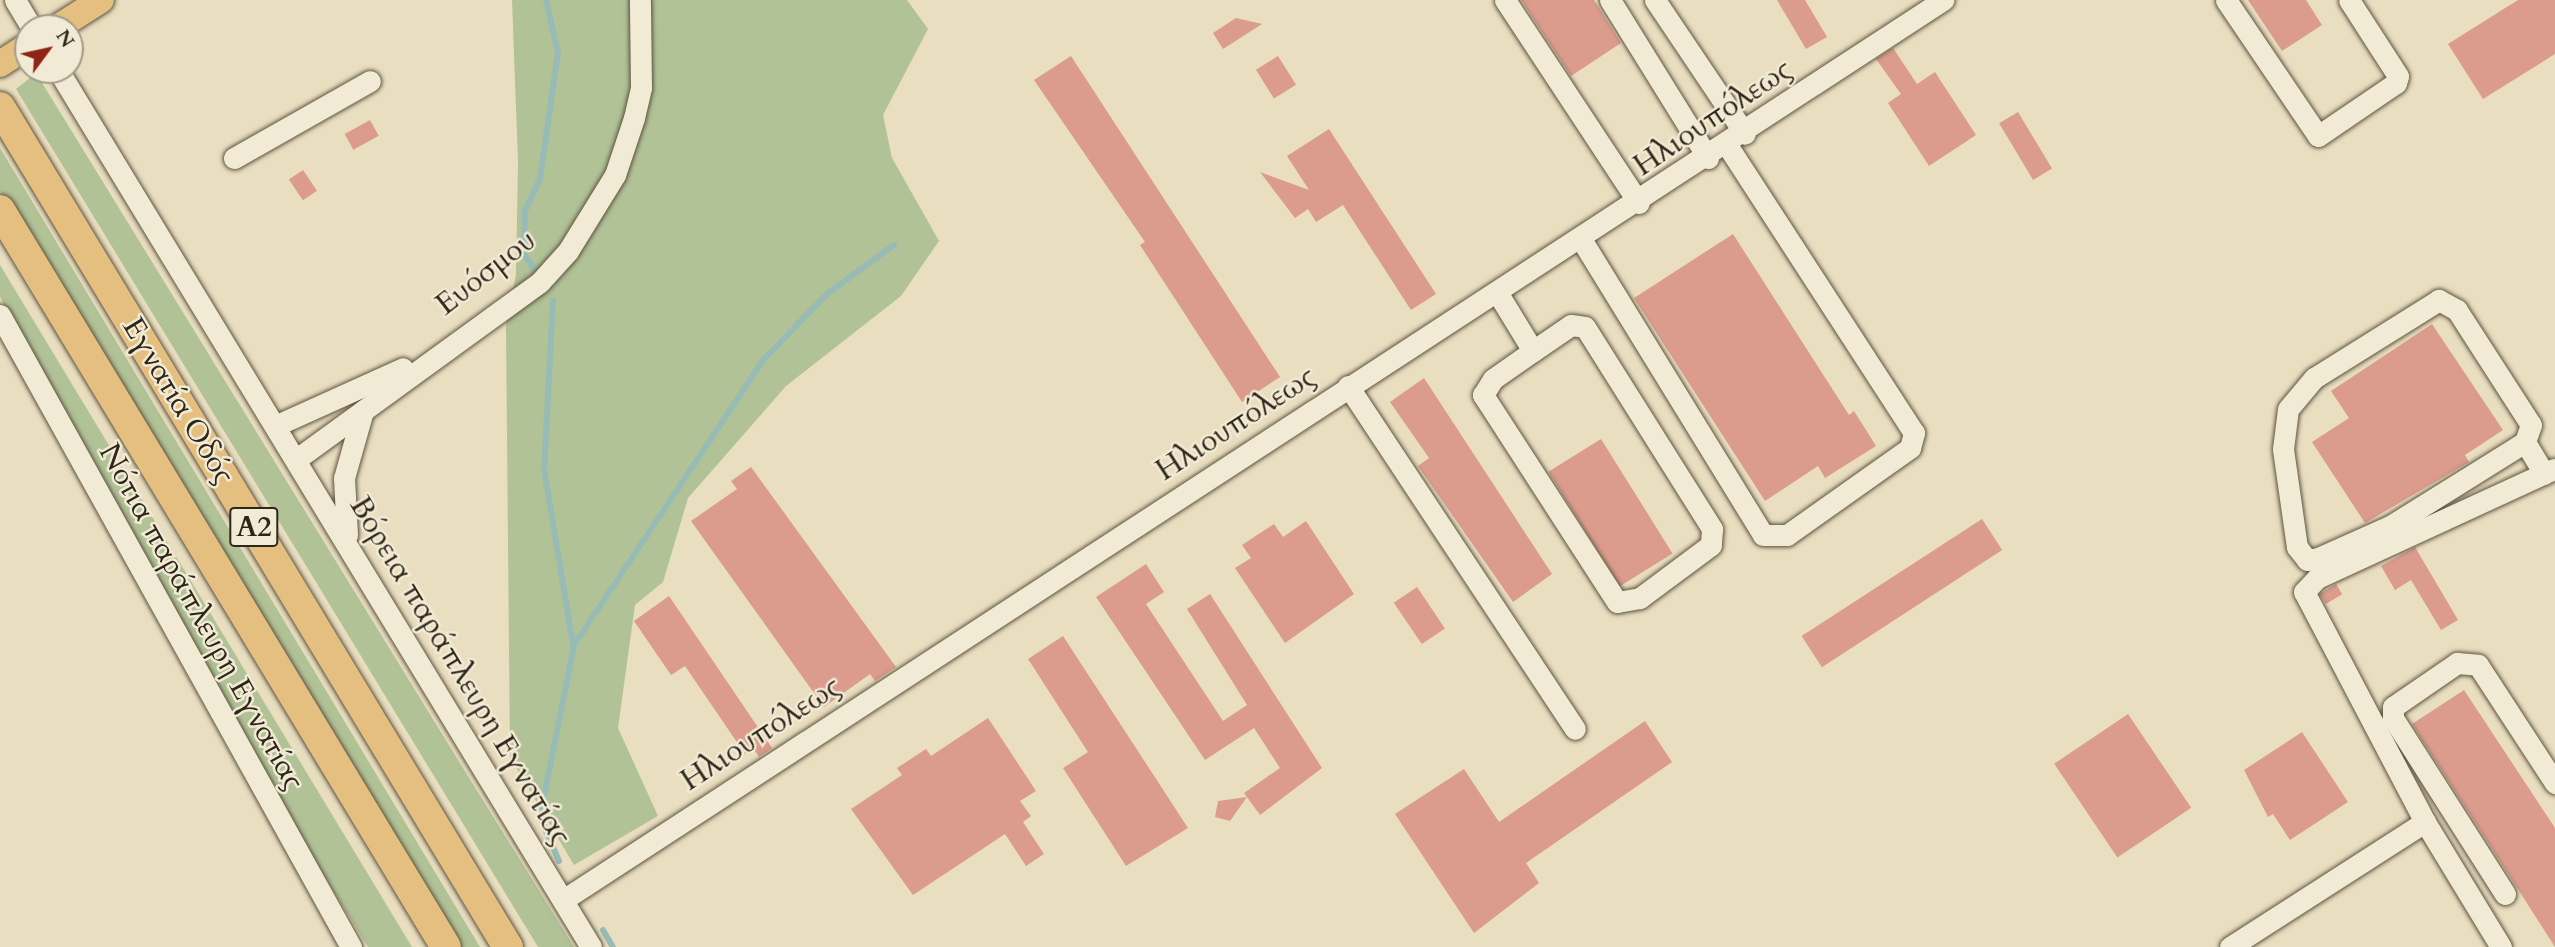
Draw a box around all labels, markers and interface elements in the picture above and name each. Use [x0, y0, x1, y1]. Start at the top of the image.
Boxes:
north arrow [14, 14, 84, 84]
text: N [50, 25, 80, 53]
street label: Ηλιουπόλεως [1627, 52, 1799, 184]
street label: Ευόσμου [429, 223, 543, 323]
street label: Εγνατία Οδός [114, 311, 242, 491]
street label: Ηλιουπόλεως [1149, 359, 1323, 489]
street label: Νότια παράπλευρη Εγνατίας [91, 438, 311, 796]
street label: Βόρεια παράπλευρη Εγνατίας [341, 490, 579, 852]
road number: Α2 [228, 503, 280, 552]
street label: Ηλιουπόλεως [674, 669, 848, 799]

